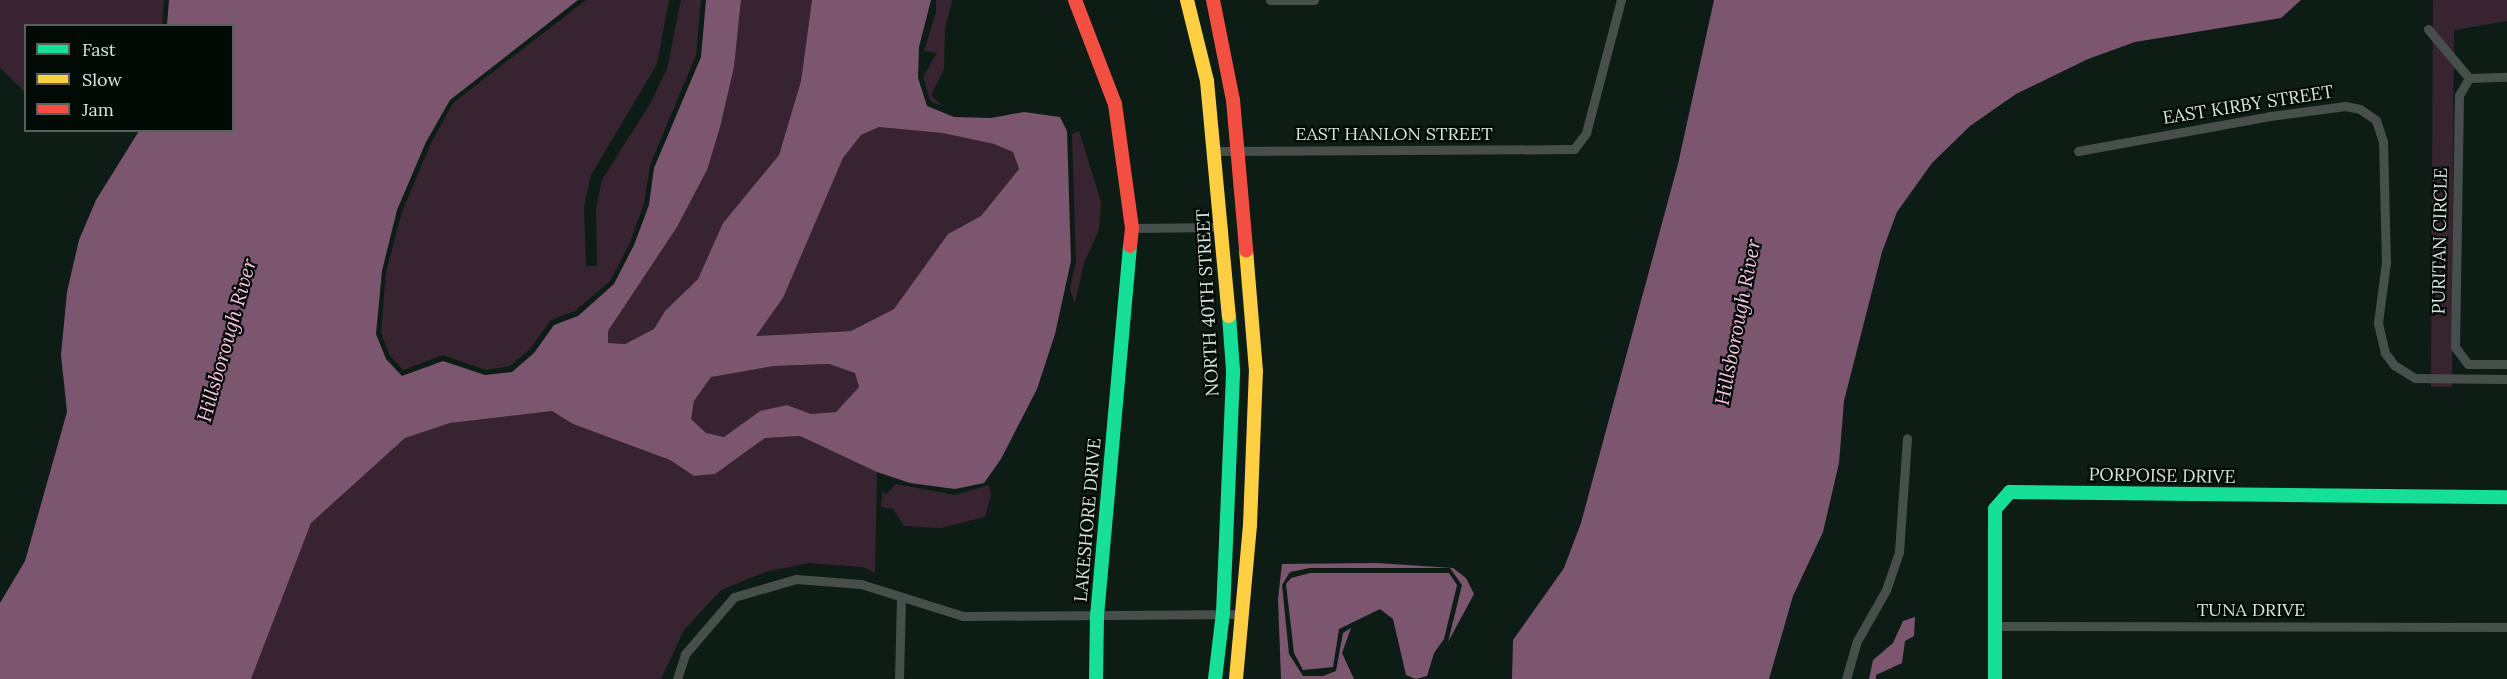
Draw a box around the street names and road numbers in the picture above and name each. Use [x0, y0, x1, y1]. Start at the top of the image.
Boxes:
street label: EAST KIRBY STREET [2161, 81, 2335, 129]
street label: EAST HANLON STREET [1295, 123, 1493, 145]
street label: PURITAN CIRCLE [2428, 167, 2452, 315]
street label: NORTH 40TH STREET [1192, 209, 1224, 397]
street label: LAKESHORE DRIVE [1070, 437, 1106, 603]
street label: PORPOISE DRIVE [2088, 464, 2236, 488]
street label: TUNA DRIVE [2197, 599, 2305, 621]

